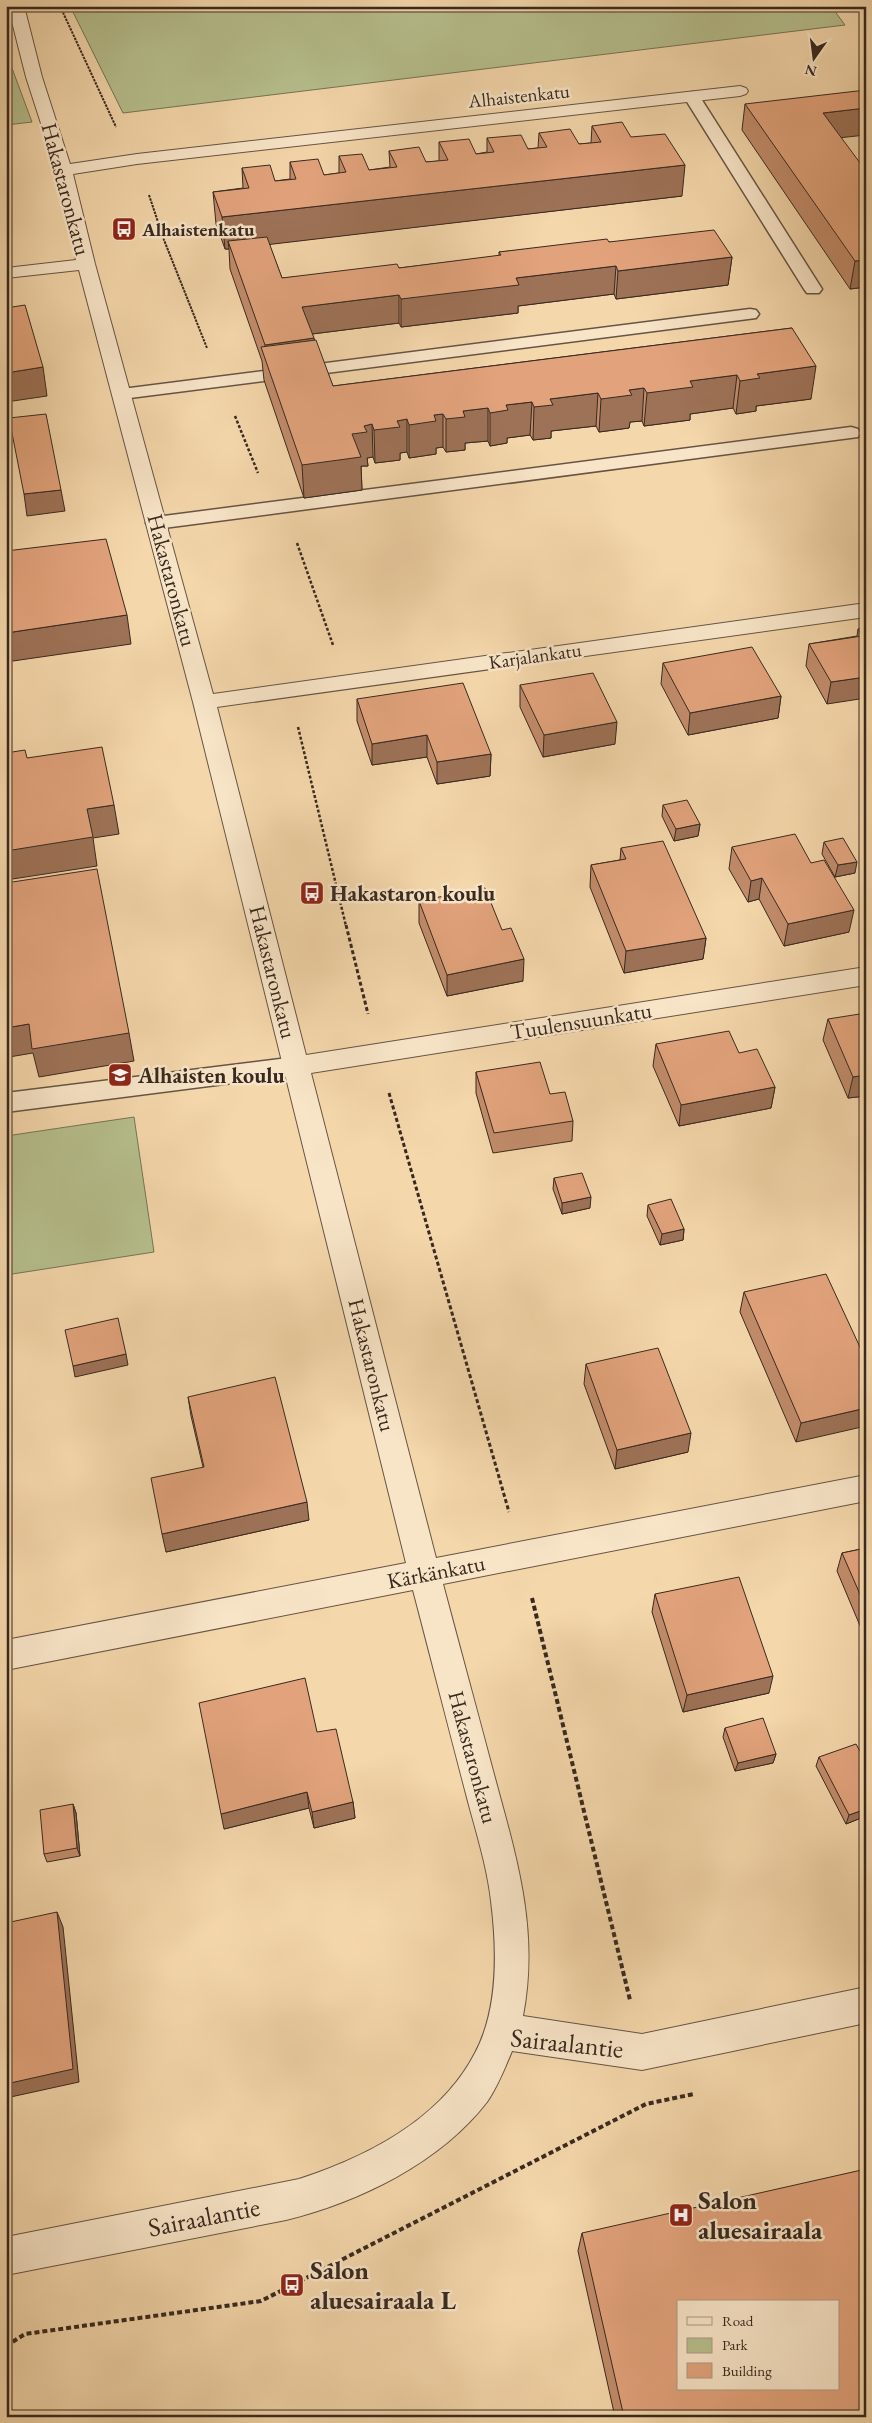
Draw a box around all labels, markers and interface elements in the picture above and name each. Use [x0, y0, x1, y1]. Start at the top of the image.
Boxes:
north arrow [790, 32, 840, 82]
text: N [803, 60, 819, 81]
street label: Alhaistenkatu [466, 78, 571, 114]
street label: Hakastaronkatu [34, 120, 98, 259]
bus stop icon: Alhaistenkatu [111, 216, 137, 242]
place label: Alhaistenkatu [141, 217, 255, 242]
street label: Hakastaronkatu [140, 511, 204, 650]
street label: Karjalankatu [487, 637, 583, 675]
place label: Hakastaron koulu [330, 879, 495, 908]
bus stop icon: Hakastaron koulu [299, 880, 325, 906]
street label: Hakastaronkatu [242, 903, 304, 1042]
street label: Tuulensuunkatu [508, 995, 654, 1047]
place label: Alhaisten koulu [137, 1061, 285, 1090]
school or university icon: Alhaisten koulu [107, 1062, 133, 1088]
street label: Hakastaronkatu [341, 1296, 403, 1435]
street label: Kärkänkatu [384, 1548, 488, 1596]
street label: Hakastaronkatu [441, 1688, 505, 1827]
street label: Sairaalantie [509, 2020, 625, 2066]
place label: Salon aluesairaala [698, 2183, 823, 2247]
street label: Sairaalantie [145, 2190, 263, 2244]
hospital icon: Salon aluesairaala [668, 2202, 694, 2228]
place label: Salon aluesairaala L [310, 2253, 457, 2317]
bus stop icon: Salon aluesairaala L [279, 2272, 305, 2298]
legend [677, 2300, 840, 2390]
text: Road [722, 2311, 754, 2330]
text: Park [722, 2335, 749, 2354]
text: Building [722, 2361, 772, 2380]

